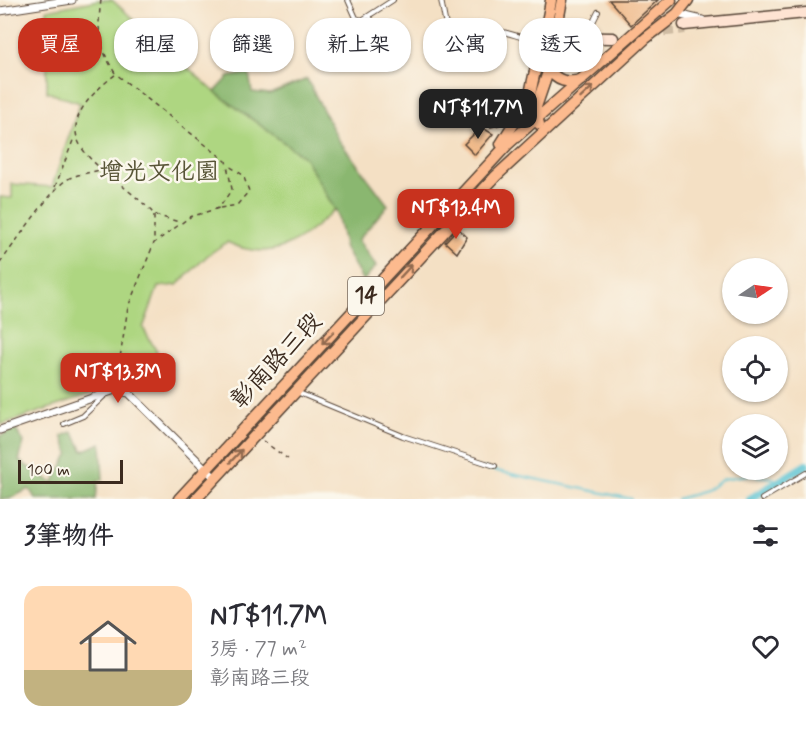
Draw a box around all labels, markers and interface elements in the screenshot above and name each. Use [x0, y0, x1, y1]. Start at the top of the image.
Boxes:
chip: 買屋 [18, 18, 102, 72]
chip: 租屋 [114, 18, 198, 72]
chip: 篩選 [210, 18, 294, 72]
chip: 新上架 [306, 18, 411, 72]
chip: 公寓 [423, 18, 507, 72]
chip: 透天 [519, 18, 603, 72]
one-way arrow [580, 85, 595, 99]
pin: NT$11.7M [416, 89, 540, 140]
text: NT$11.7M [433, 95, 523, 122]
park label: 增光文化園 [99, 157, 219, 188]
pin: NT$13.4M [394, 189, 518, 240]
text: NT$13.4M [411, 195, 501, 222]
north arrow [722, 258, 788, 324]
map controls [722, 258, 788, 480]
one-way arrow [399, 264, 413, 279]
road number: 14 [348, 277, 384, 315]
street label: 彰南路三段 [225, 307, 329, 415]
one-way arrow [321, 330, 335, 345]
button: locate [722, 336, 788, 402]
pin: NT$13.3M [56, 353, 180, 404]
text: NT$13.3M [75, 359, 161, 386]
button: layers [722, 414, 788, 480]
one-way arrow [228, 449, 243, 464]
scale bar [18, 457, 123, 484]
text: 100 m [27, 460, 70, 481]
icon: filters [749, 519, 782, 552]
text: 3筆物件 [24, 520, 114, 554]
text: NT$11.7M [210, 600, 327, 634]
icon: home [72, 610, 144, 682]
icon: heart [749, 630, 782, 663]
text: 3房 · 77 m² [210, 636, 307, 663]
text: 彰南路三段 [210, 665, 310, 692]

